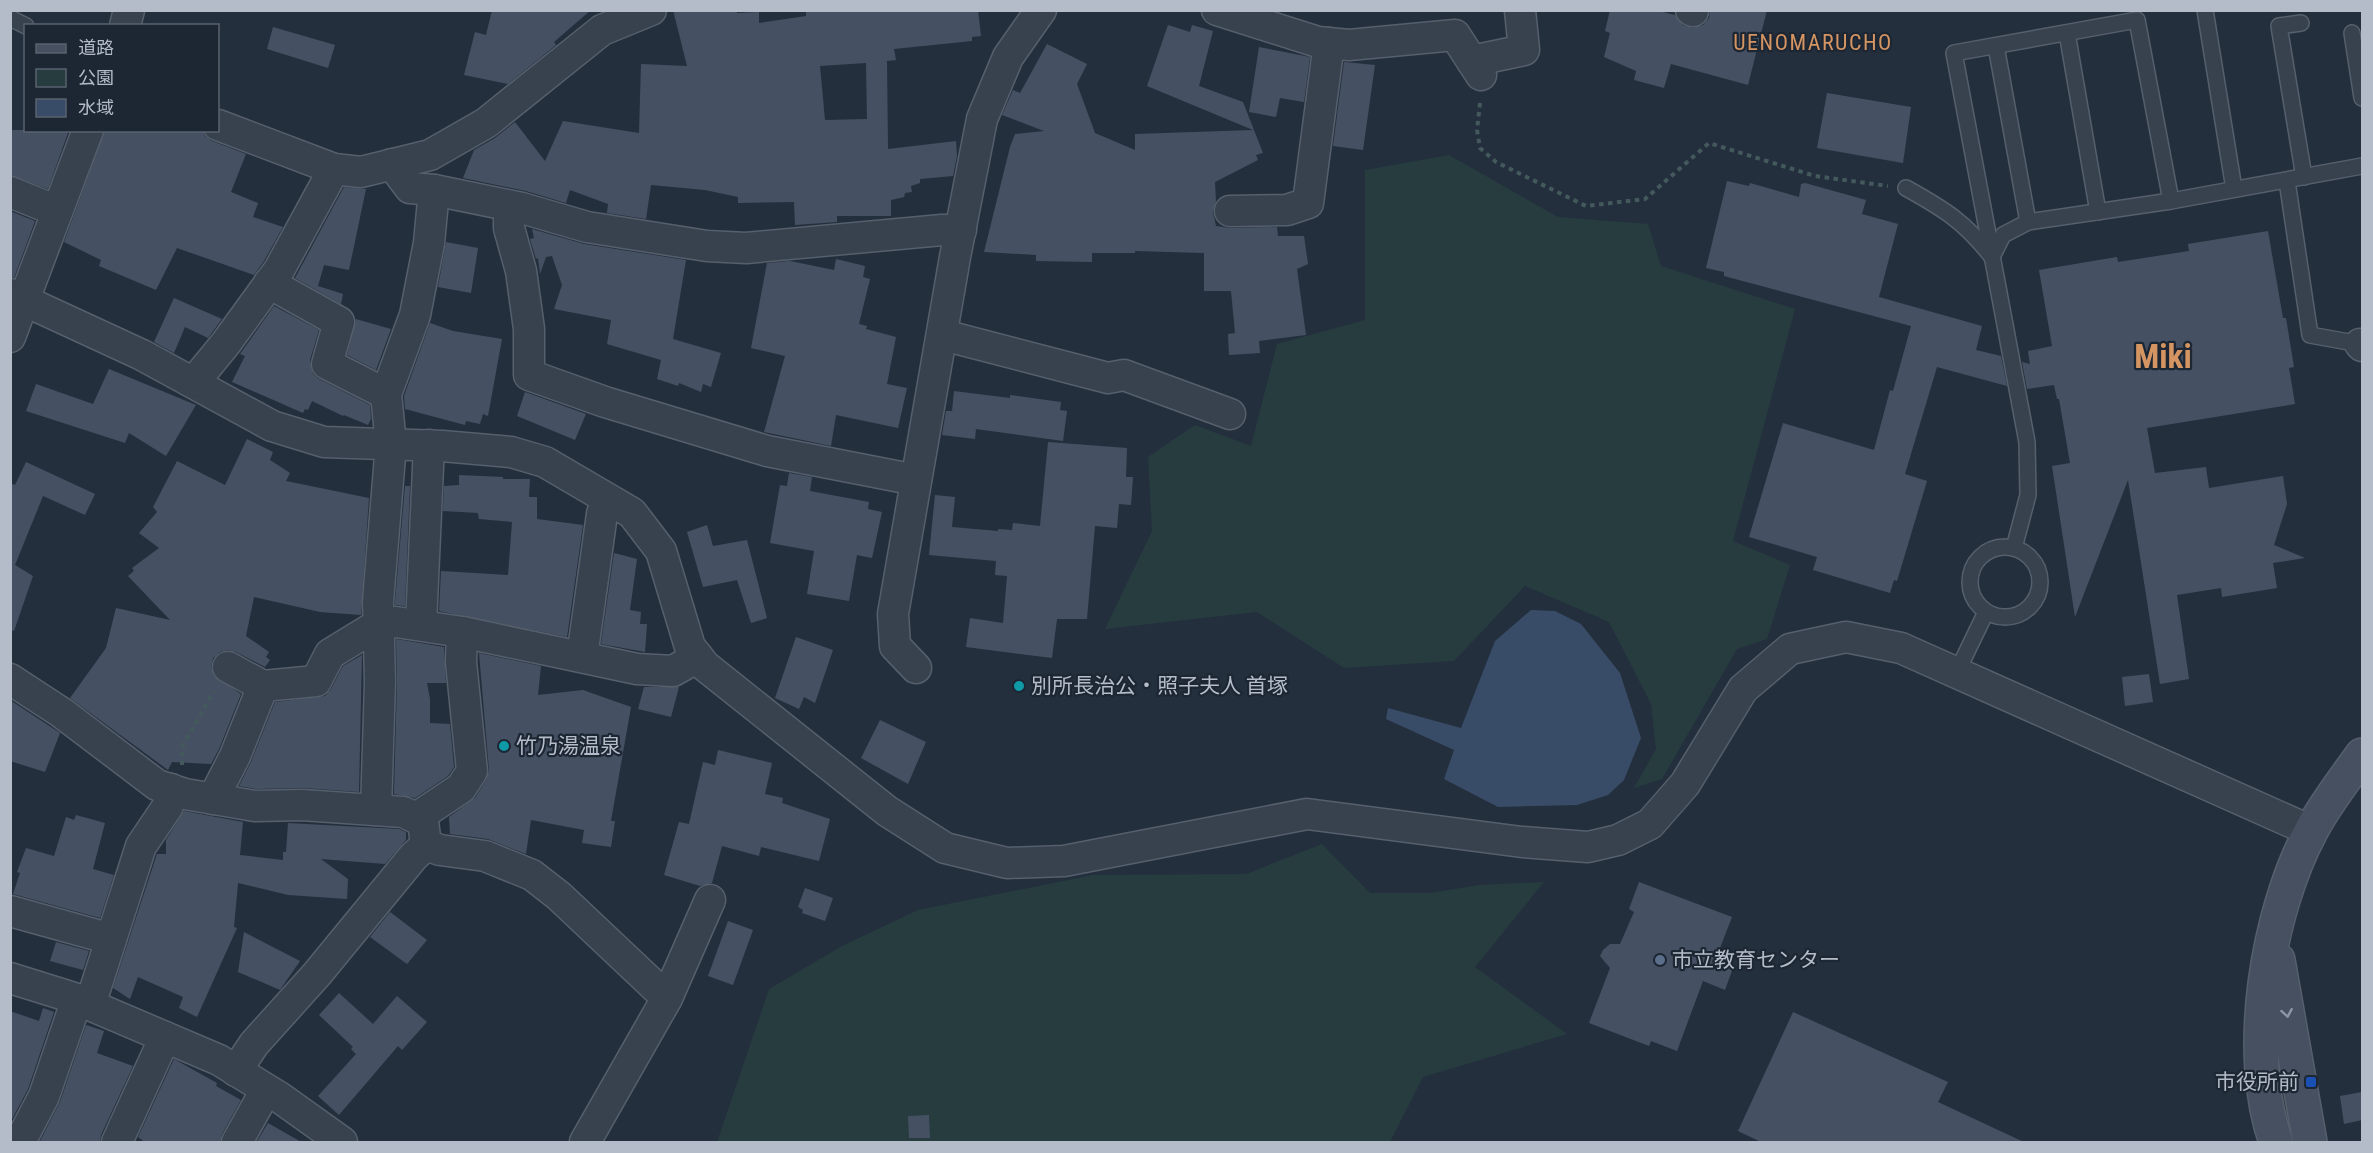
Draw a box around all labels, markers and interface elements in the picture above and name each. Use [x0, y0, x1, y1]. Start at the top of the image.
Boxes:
legend [24, 24, 219, 132]
district label: UENOMARUCHO [1733, 30, 1893, 55]
text: 道路 [78, 37, 114, 58]
text: 公園 [78, 67, 114, 88]
text: 水域 [78, 97, 114, 118]
district label: Miki [2134, 337, 2192, 376]
place label: 別所長治公・照子夫人 首塚 [1031, 674, 1288, 698]
marker: 別所長治公・照子夫人 首塚 [1012, 679, 1026, 693]
place label: 竹乃湯温泉 [516, 734, 621, 758]
marker: 竹乃湯温泉 [497, 739, 511, 753]
place label: 市立教育センター [1672, 948, 1840, 972]
marker: 市立教育センター [1653, 953, 1667, 967]
one-way arrow [2280, 1009, 2292, 1018]
place label: 市役所前 [2215, 1070, 2299, 1094]
marker: 市役所前 [2304, 1075, 2318, 1089]

